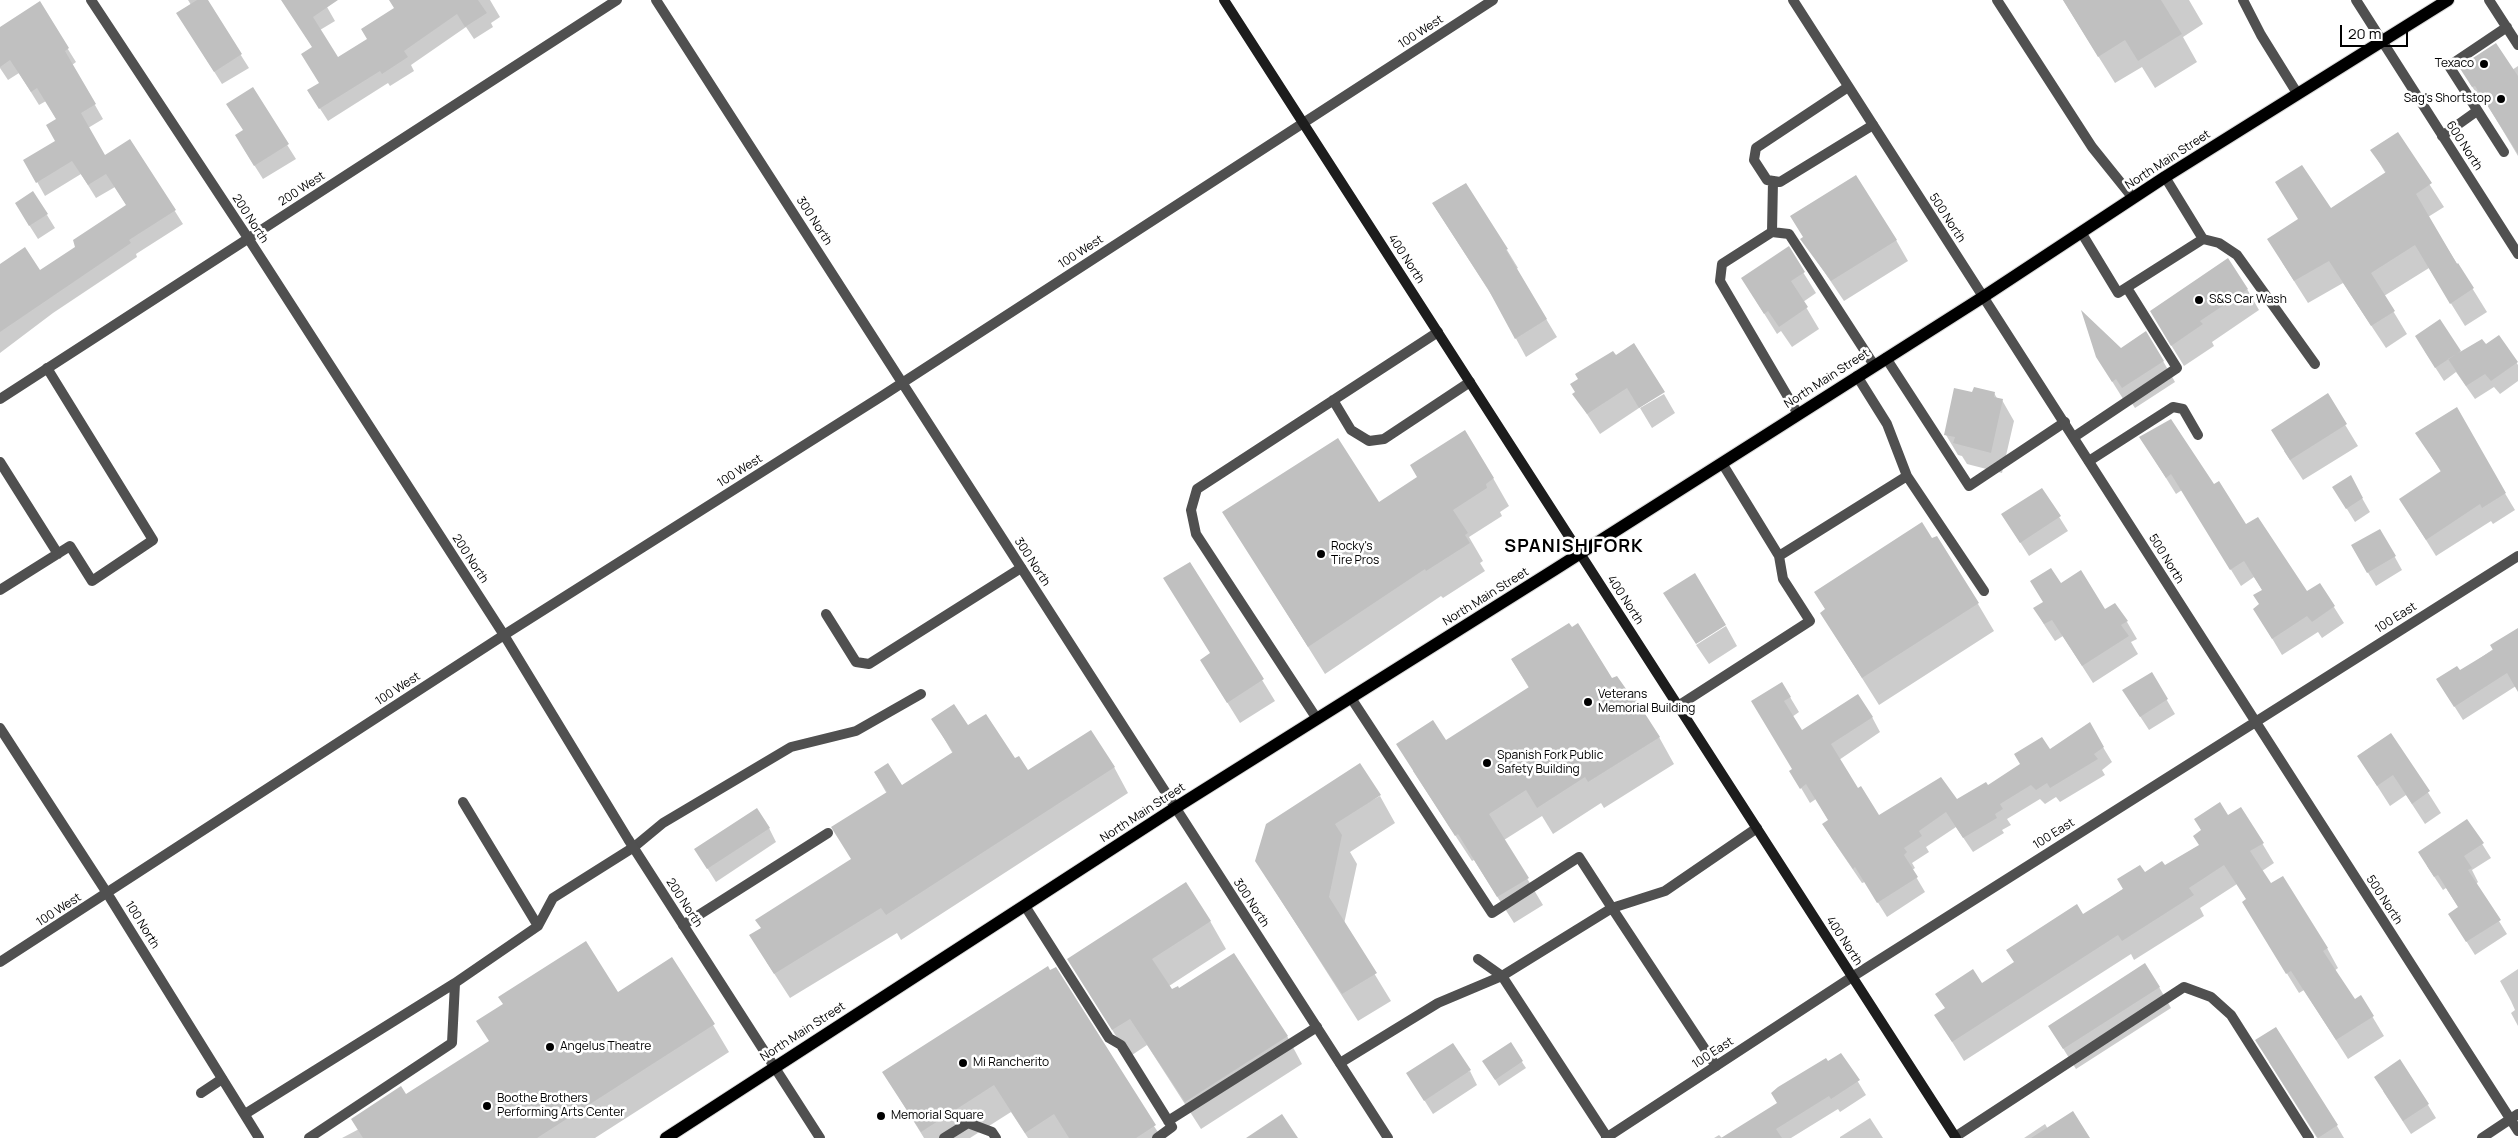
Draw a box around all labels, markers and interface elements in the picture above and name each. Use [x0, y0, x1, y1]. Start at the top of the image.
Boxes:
street label: 100 West [1396, 12, 1446, 52]
scale bar [2343, 15, 2410, 47]
text: 20 m [2348, 23, 2381, 44]
place label: Texaco [2435, 57, 2474, 71]
marker: Texaco [2478, 58, 2490, 70]
place label: Sag's Shortstop [2404, 92, 2491, 106]
marker: Sag's Shortstop [2495, 93, 2507, 105]
street label: 600 North [2443, 119, 2485, 173]
street label: North Main Street [2123, 127, 2213, 193]
street label: 200 West [276, 169, 328, 209]
street label: 500 North [1926, 191, 1968, 245]
street label: 200 North [229, 192, 271, 246]
street label: 300 North [793, 194, 835, 248]
street label: 100 West [1056, 232, 1106, 272]
street label: 400 North [1385, 232, 1427, 286]
place label: S&S Car Wash [2209, 293, 2287, 307]
marker: S&S Car Wash [2193, 294, 2205, 306]
street label: North Main Street [1782, 346, 1872, 412]
street label: 100 West [715, 452, 765, 490]
street label: 200 North [449, 532, 491, 586]
street label: 500 North [2145, 532, 2187, 586]
street label: 300 North [1011, 535, 1053, 589]
district label: SPANISH FORK [1503, 536, 1645, 558]
place label: Rocky's Tire Pros [1331, 540, 1379, 568]
marker: Rocky's Tire Pros [1315, 548, 1327, 560]
street label: North Main Street [1441, 565, 1531, 629]
street label: 400 North [1604, 573, 1646, 627]
street label: 100 East [2373, 600, 2419, 636]
street label: 100 West [373, 669, 423, 709]
place label: Veterans Memorial Building [1598, 688, 1695, 716]
marker: Veterans Memorial Building [1582, 696, 1594, 708]
place label: Spanish Fork Public Safety Building [1497, 749, 1603, 777]
marker: Spanish Fork Public Safety Building [1481, 757, 1493, 769]
street label: North Main Street [1098, 780, 1188, 846]
street label: 100 East [2031, 816, 2077, 852]
street label: 500 North [2363, 873, 2405, 927]
street label: 200 North [663, 876, 705, 930]
street label: 300 North [1230, 876, 1272, 930]
street label: 100 West [34, 890, 84, 930]
street label: 100 North [122, 899, 162, 951]
street label: 400 North [1823, 914, 1865, 968]
street label: North Main Street [758, 999, 848, 1065]
street label: 100 East [1690, 1034, 1736, 1072]
place label: Angelus Theatre [560, 1040, 651, 1054]
marker: Angelus Theatre [544, 1041, 556, 1053]
place label: Mi Rancherito [973, 1056, 1049, 1070]
marker: Mi Rancherito [957, 1057, 969, 1069]
place label: Boothe Brothers Performing Arts Center [497, 1092, 624, 1120]
marker: Boothe Brothers Performing Arts Center [481, 1100, 493, 1112]
place label: Memorial Square [891, 1109, 984, 1123]
marker: Memorial Square [875, 1110, 887, 1122]

